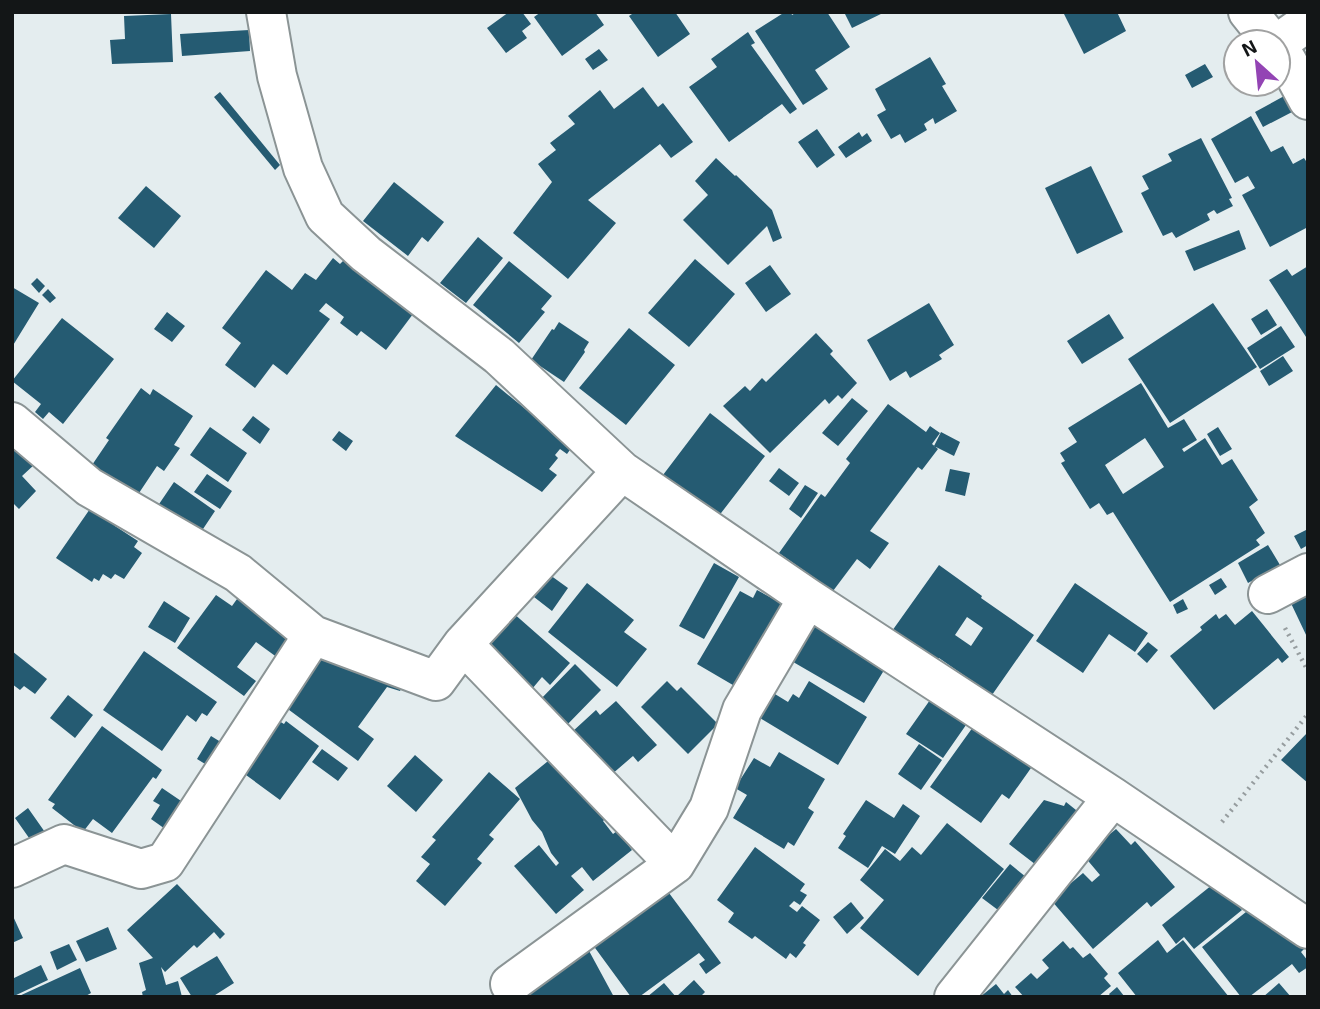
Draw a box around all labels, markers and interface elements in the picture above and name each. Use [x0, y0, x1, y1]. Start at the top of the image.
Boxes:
north arrow [1222, 28, 1292, 98]
text: N [1238, 34, 1260, 61]

